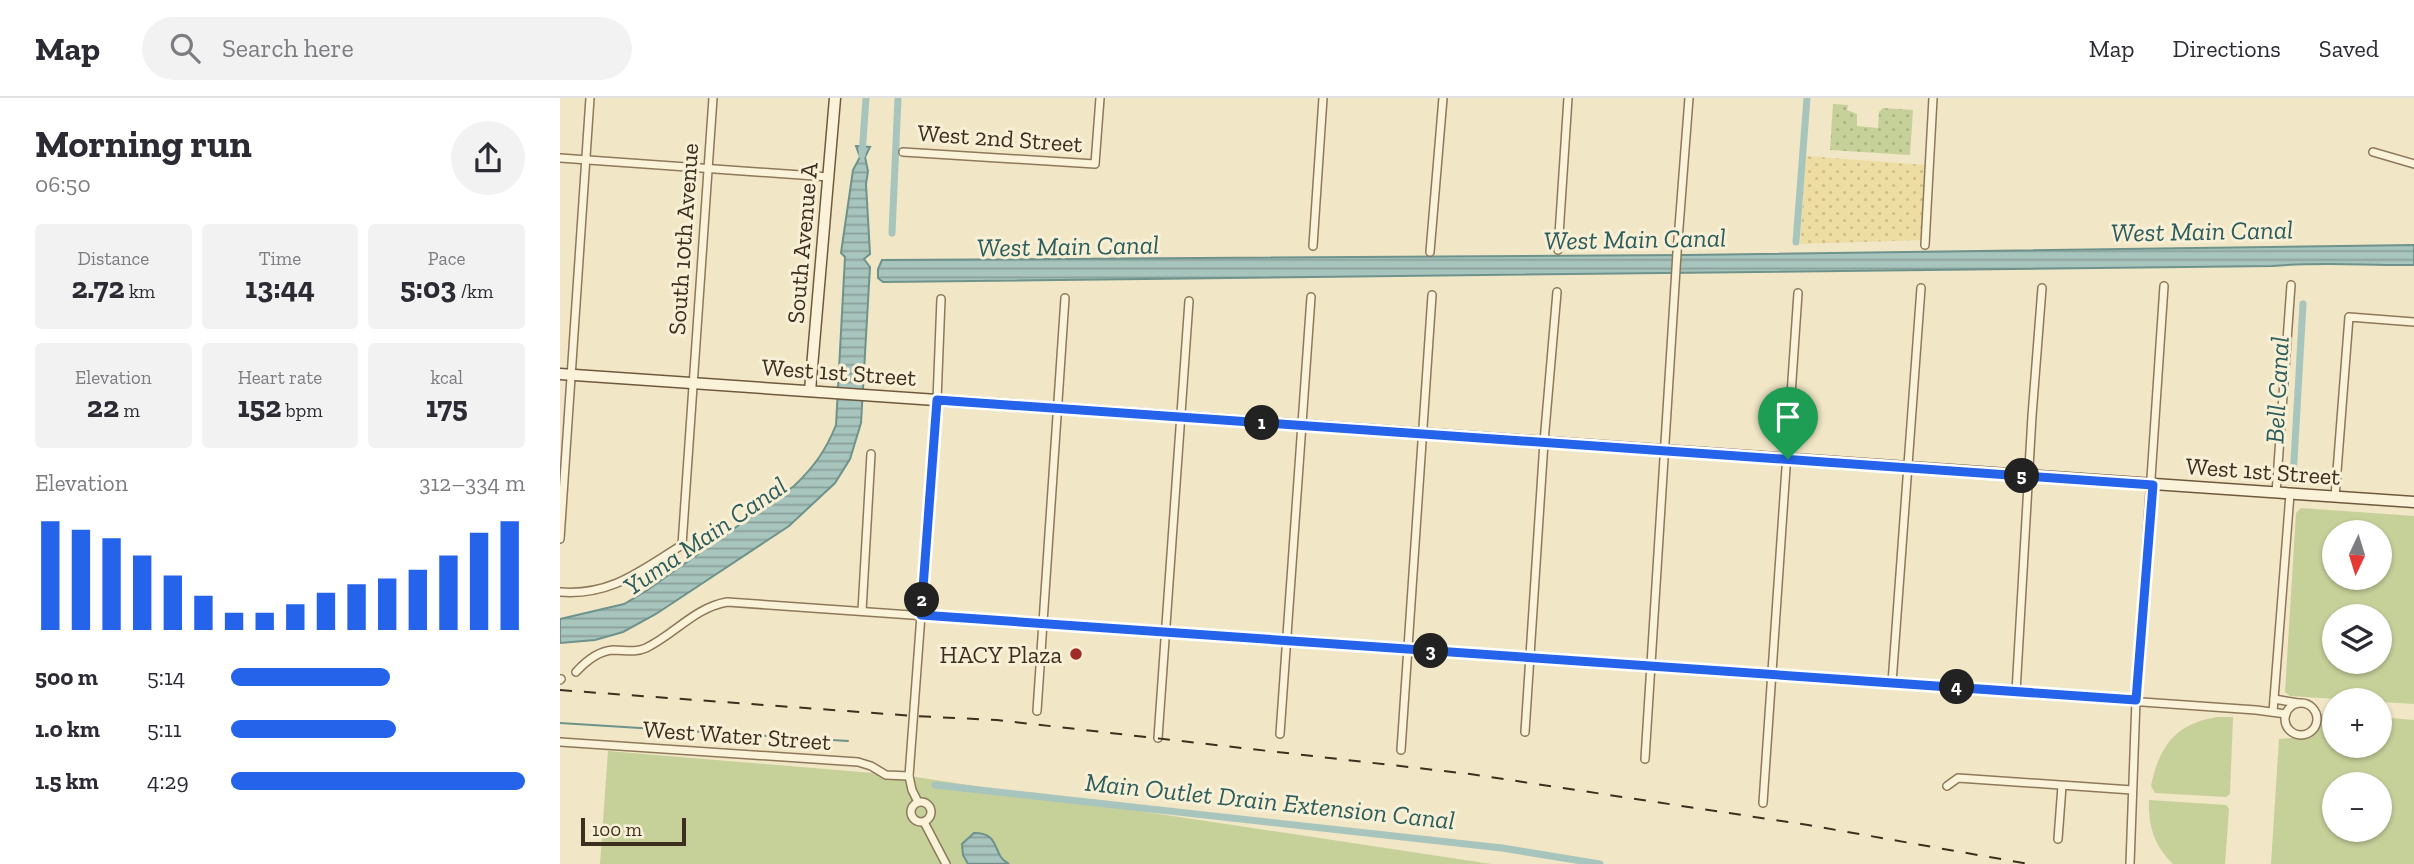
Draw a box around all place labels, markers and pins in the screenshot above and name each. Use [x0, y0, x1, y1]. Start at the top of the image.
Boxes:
pin [1758, 387, 1818, 459]
pin: 1 [1244, 406, 1280, 440]
pin: 5 [2004, 458, 2040, 494]
pin: 2 [904, 582, 940, 618]
pin: 3 [1414, 634, 1448, 668]
place label: HACY Plaza [940, 640, 1062, 669]
marker: HACY Plaza [1068, 646, 1084, 662]
pin: 4 [1940, 670, 1974, 704]

